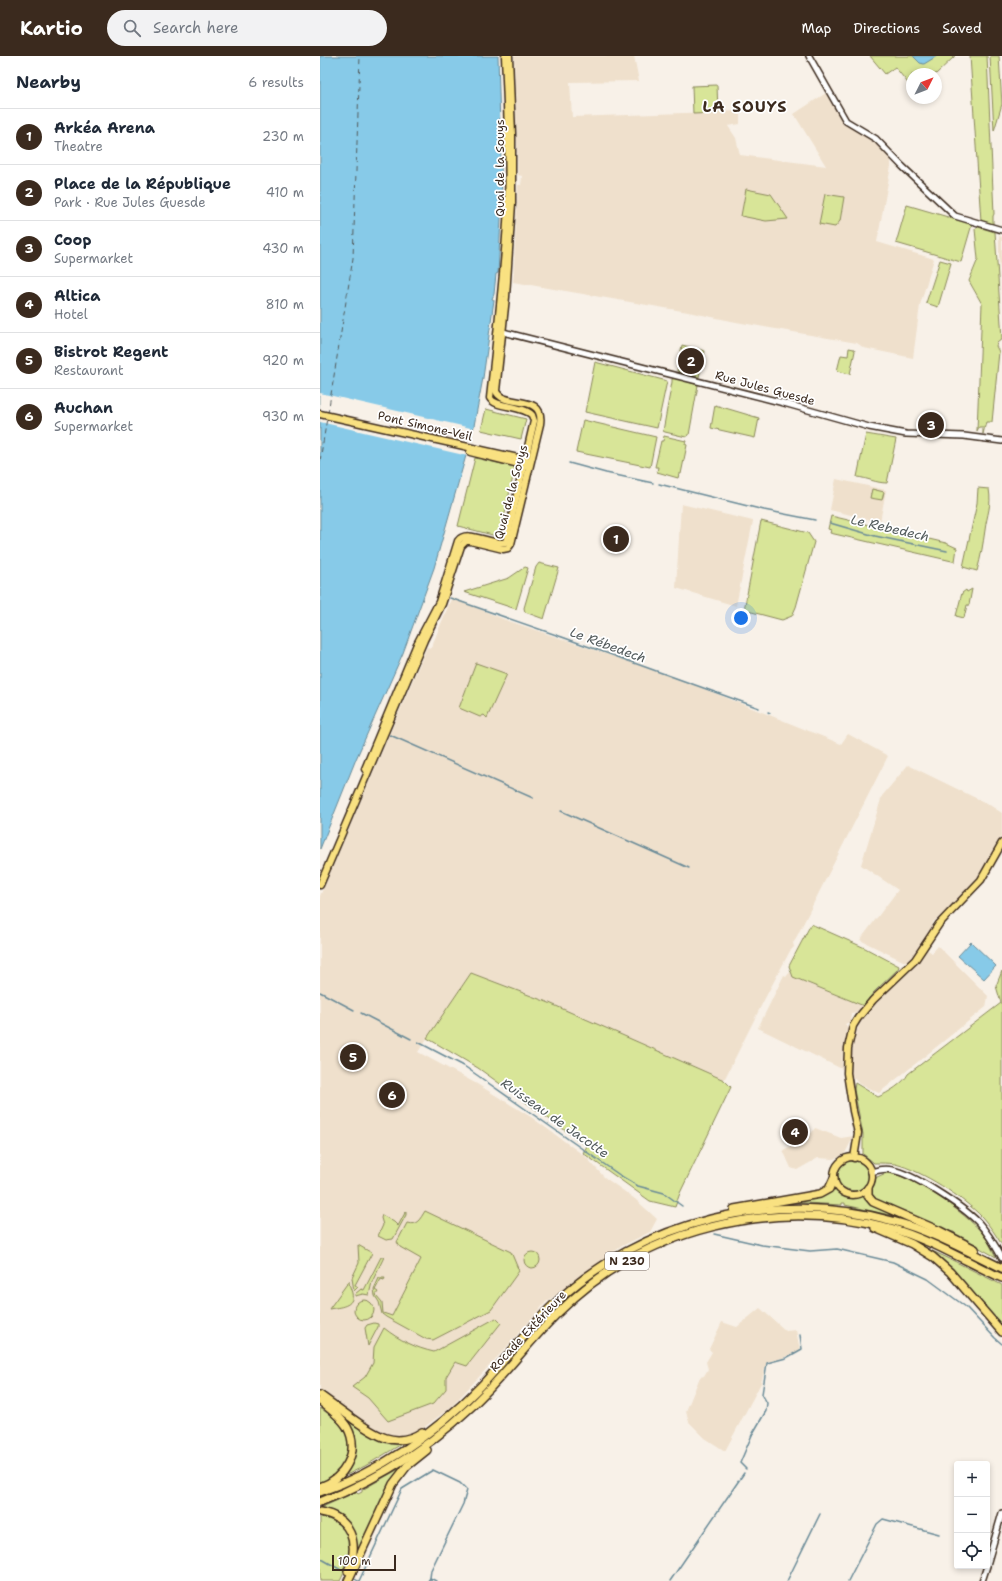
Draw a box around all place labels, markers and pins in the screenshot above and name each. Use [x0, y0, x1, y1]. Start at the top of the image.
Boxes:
pin: 2 [678, 346, 704, 376]
pin: 3 [918, 410, 944, 440]
pin: 1 [603, 524, 629, 554]
pin: 5 [340, 1042, 366, 1072]
pin: 6 [379, 1080, 405, 1110]
pin: 4 [782, 1117, 808, 1147]

